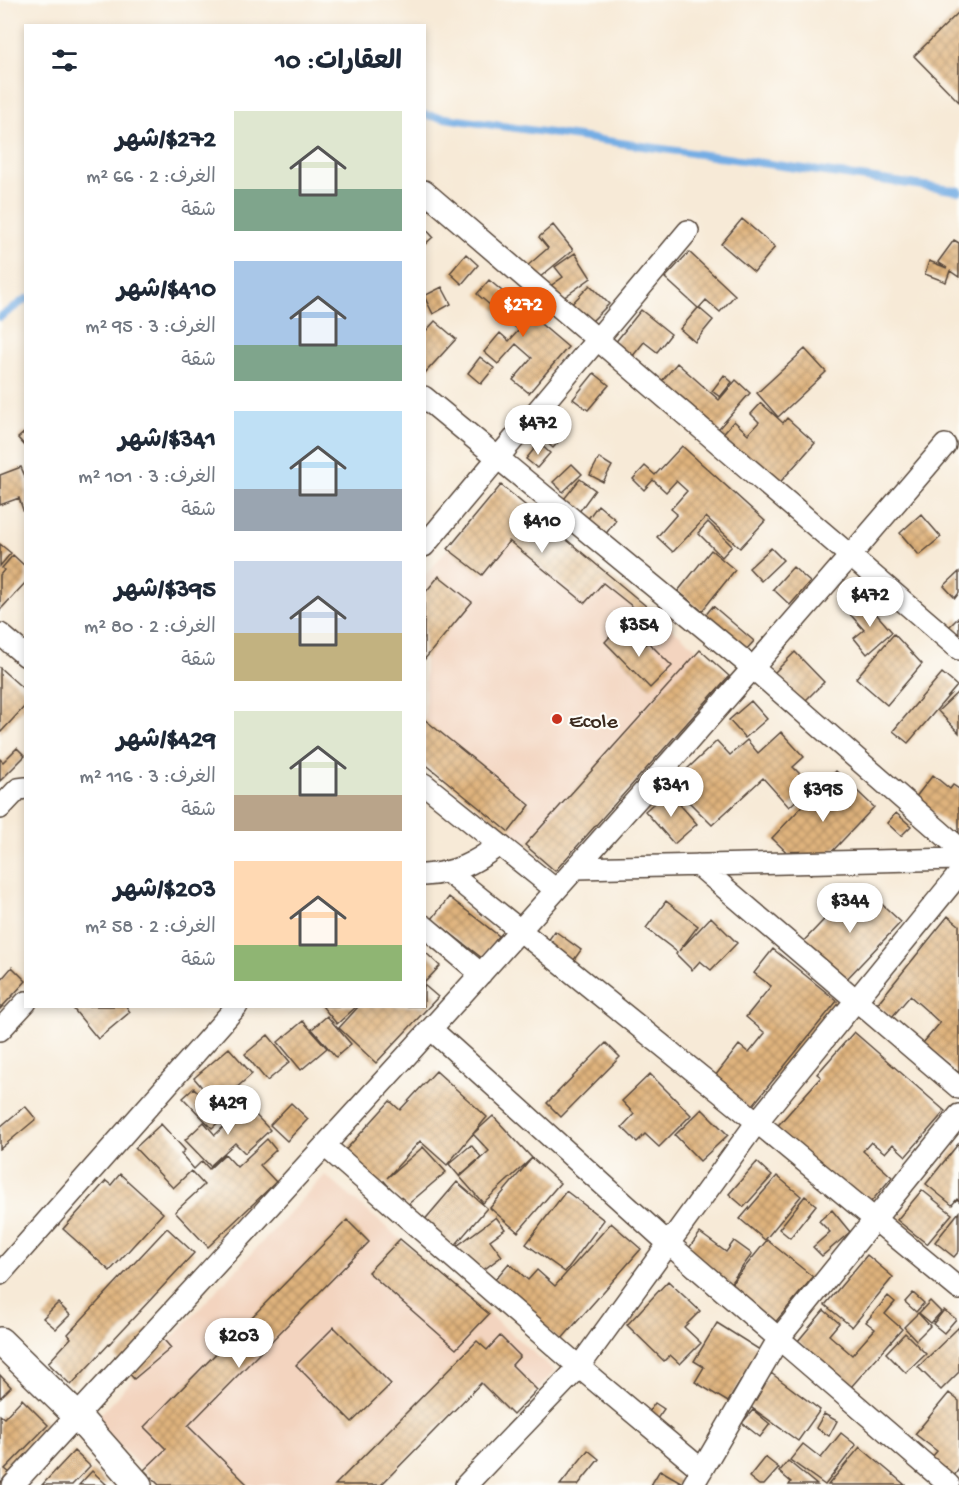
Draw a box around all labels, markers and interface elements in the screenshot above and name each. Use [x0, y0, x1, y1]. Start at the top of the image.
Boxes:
icon: filters [48, 44, 81, 77]
text: العقارات: 10 [275, 48, 402, 79]
text: $272/شهر [116, 126, 216, 157]
icon: home [282, 135, 354, 207]
text: الغرف: 2 · 66 m² [86, 167, 216, 190]
text: شقة [181, 200, 216, 223]
text: $410/شهر [117, 276, 216, 307]
icon: home [282, 285, 354, 357]
pin: $272 [487, 287, 559, 338]
text: $272 [504, 295, 543, 318]
text: الغرف: 3 · 95 m² [85, 317, 216, 340]
text: شقة [181, 350, 216, 373]
pin: $472 [502, 405, 574, 456]
text: $472 [519, 413, 557, 436]
text: $341/شهر [119, 426, 216, 457]
icon: home [282, 435, 354, 507]
text: الغرف: 3 · 101 m² [78, 467, 216, 490]
text: شقة [181, 500, 216, 523]
pin: $410 [506, 503, 578, 554]
text: $410 [523, 511, 561, 534]
text: $395/شهر [115, 576, 216, 607]
pin: $472 [834, 577, 906, 628]
icon: home [282, 585, 354, 657]
text: $472 [851, 585, 889, 608]
pin: $354 [603, 607, 675, 658]
text: $354 [619, 615, 659, 638]
text: الغرف: 2 · 80 m² [84, 617, 216, 640]
text: شقة [181, 650, 216, 673]
place label: Ecole [569, 710, 618, 736]
marker: Ecole [550, 712, 564, 726]
text: $429/شهر [117, 726, 216, 757]
icon: home [282, 735, 354, 807]
text: الغرف: 3 · 116 m² [80, 767, 216, 790]
pin: $341 [635, 767, 707, 818]
pin: $395 [787, 772, 859, 823]
text: $341 [653, 775, 689, 798]
text: $395 [803, 780, 843, 803]
text: شقة [181, 800, 216, 823]
text: $203/شهر [114, 876, 216, 907]
pin: $344 [814, 883, 886, 934]
icon: home [282, 885, 354, 957]
text: $344 [831, 891, 869, 914]
text: الغرف: 2 · 58 m² [85, 917, 216, 940]
text: شقة [181, 950, 216, 973]
pin: $429 [192, 1085, 264, 1136]
text: $429 [209, 1093, 247, 1116]
pin: $203 [203, 1318, 275, 1369]
text: $203 [219, 1326, 259, 1349]

